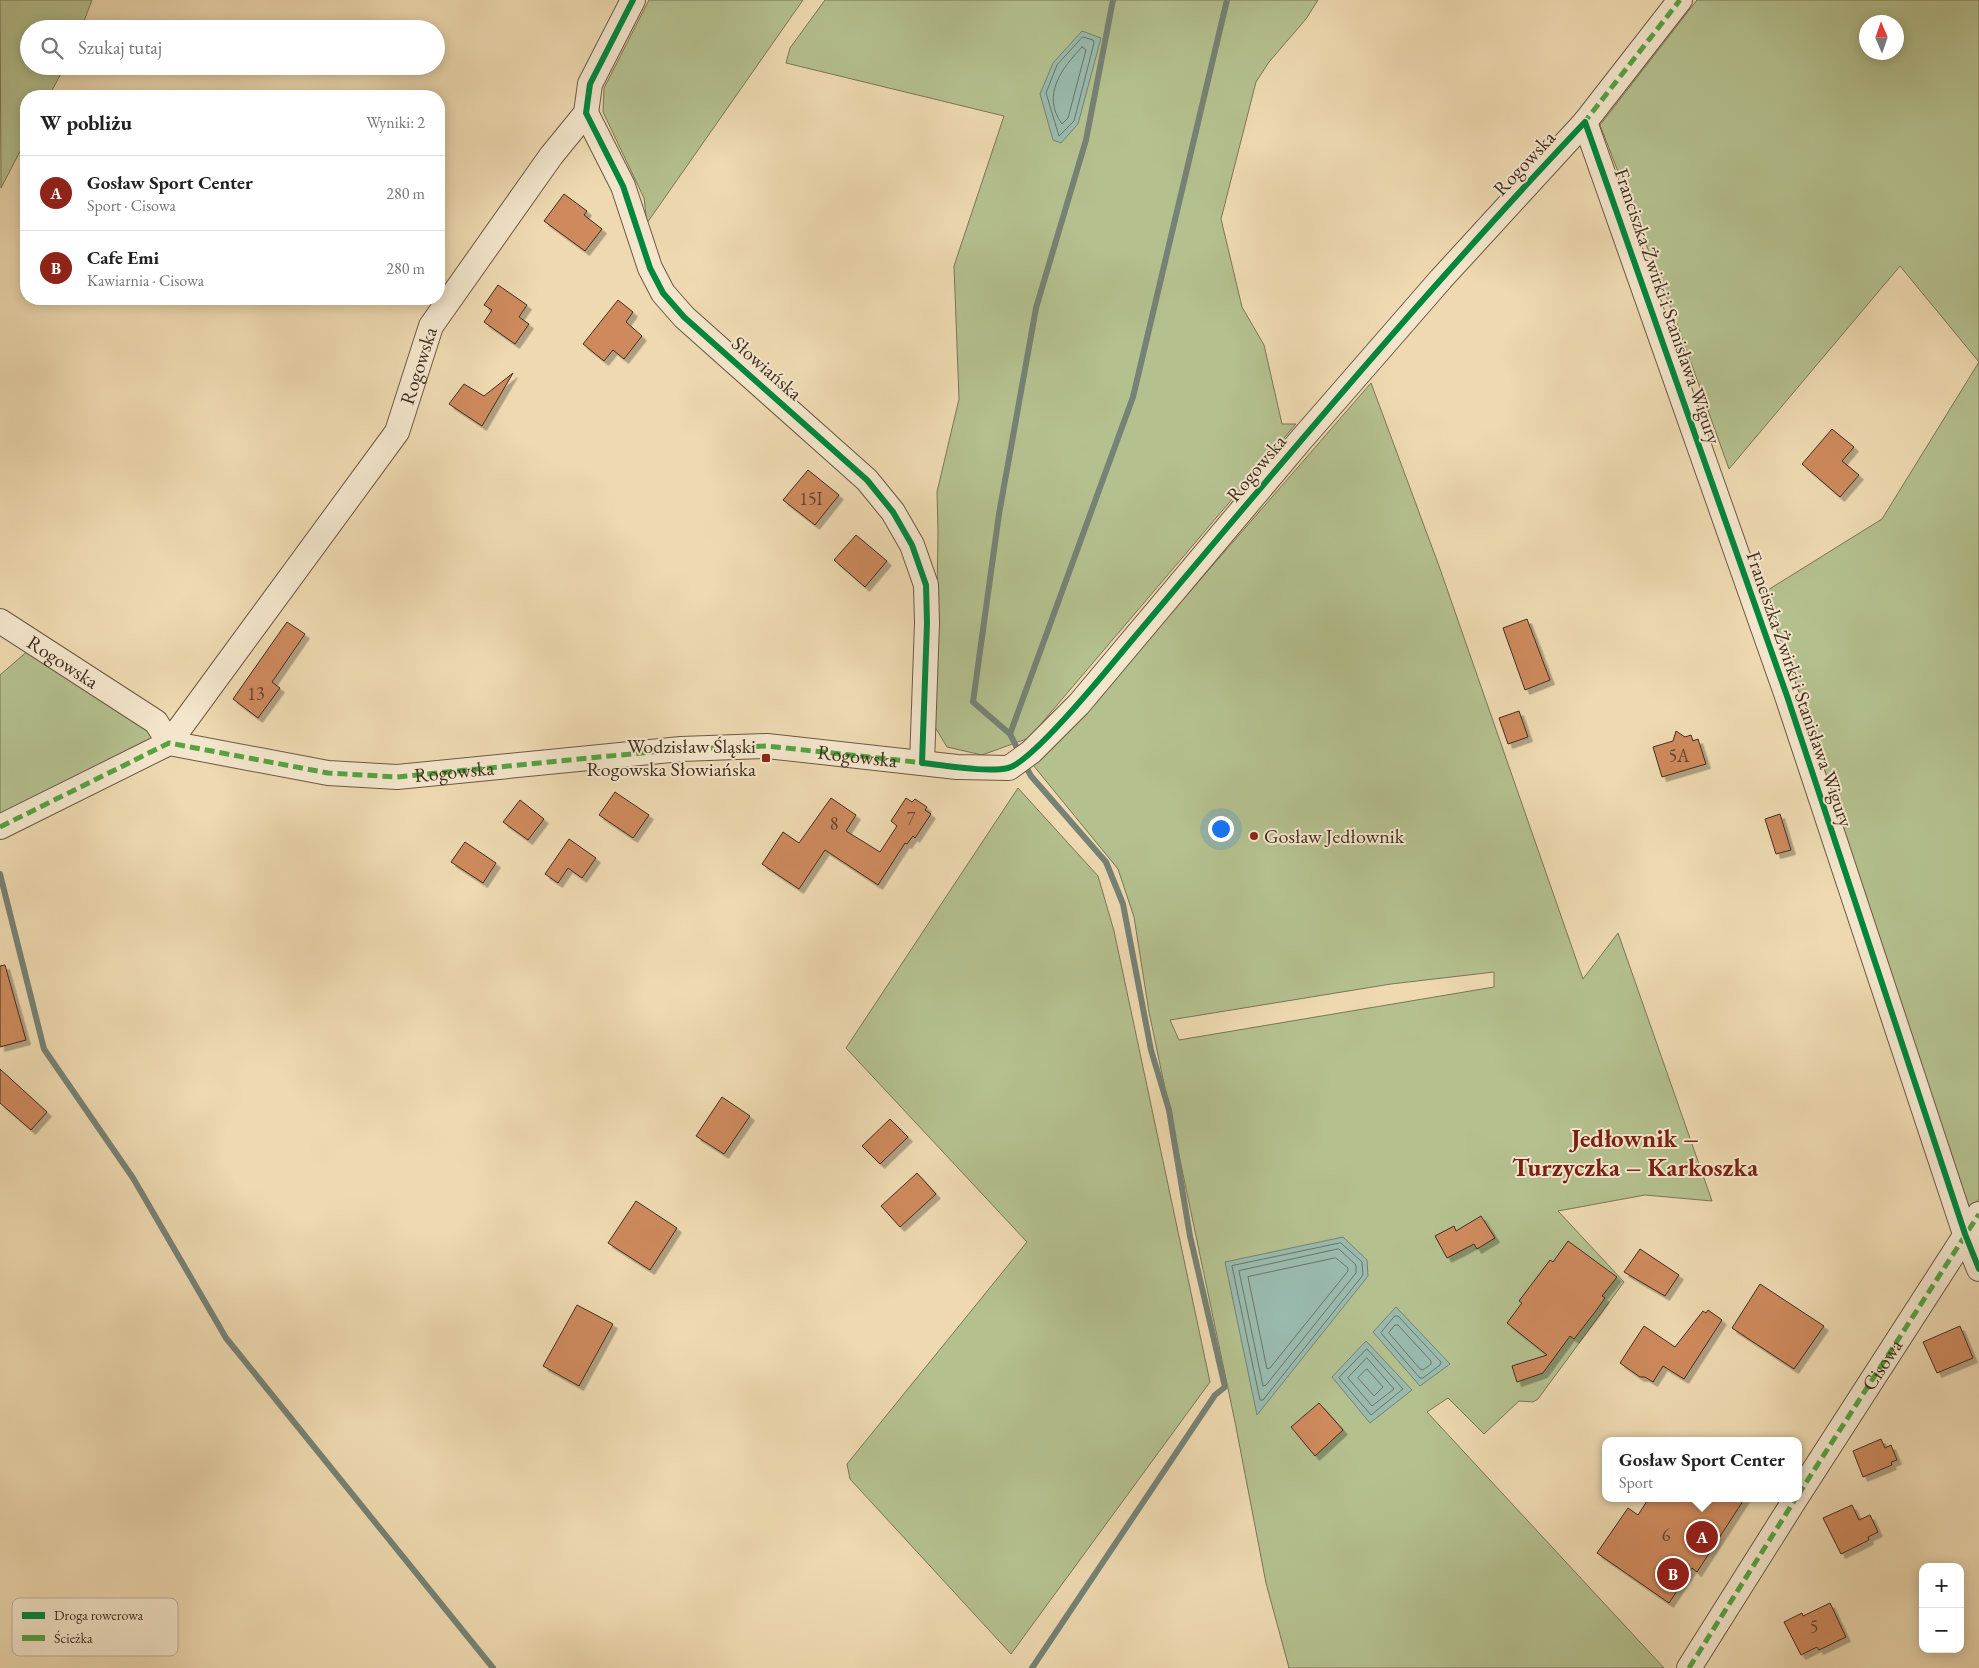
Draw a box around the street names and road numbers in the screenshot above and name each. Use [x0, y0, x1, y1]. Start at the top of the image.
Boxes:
street label: Rogowska [1487, 125, 1561, 201]
street label: Franciszka Żwirki i Stanisława Wigury [1609, 165, 1728, 448]
street label: Rogowska [394, 324, 443, 408]
street label: Słowiańska [726, 330, 808, 406]
street label: Rogowska [1220, 429, 1292, 507]
street label: Franciszka Żwirki i Stanisława Wigury [1741, 548, 1860, 831]
street label: Rogowska [22, 629, 104, 694]
street label: Rogowska [816, 739, 899, 773]
street label: Rogowska [413, 754, 495, 788]
street label: Cisowa [1856, 1334, 1908, 1396]

